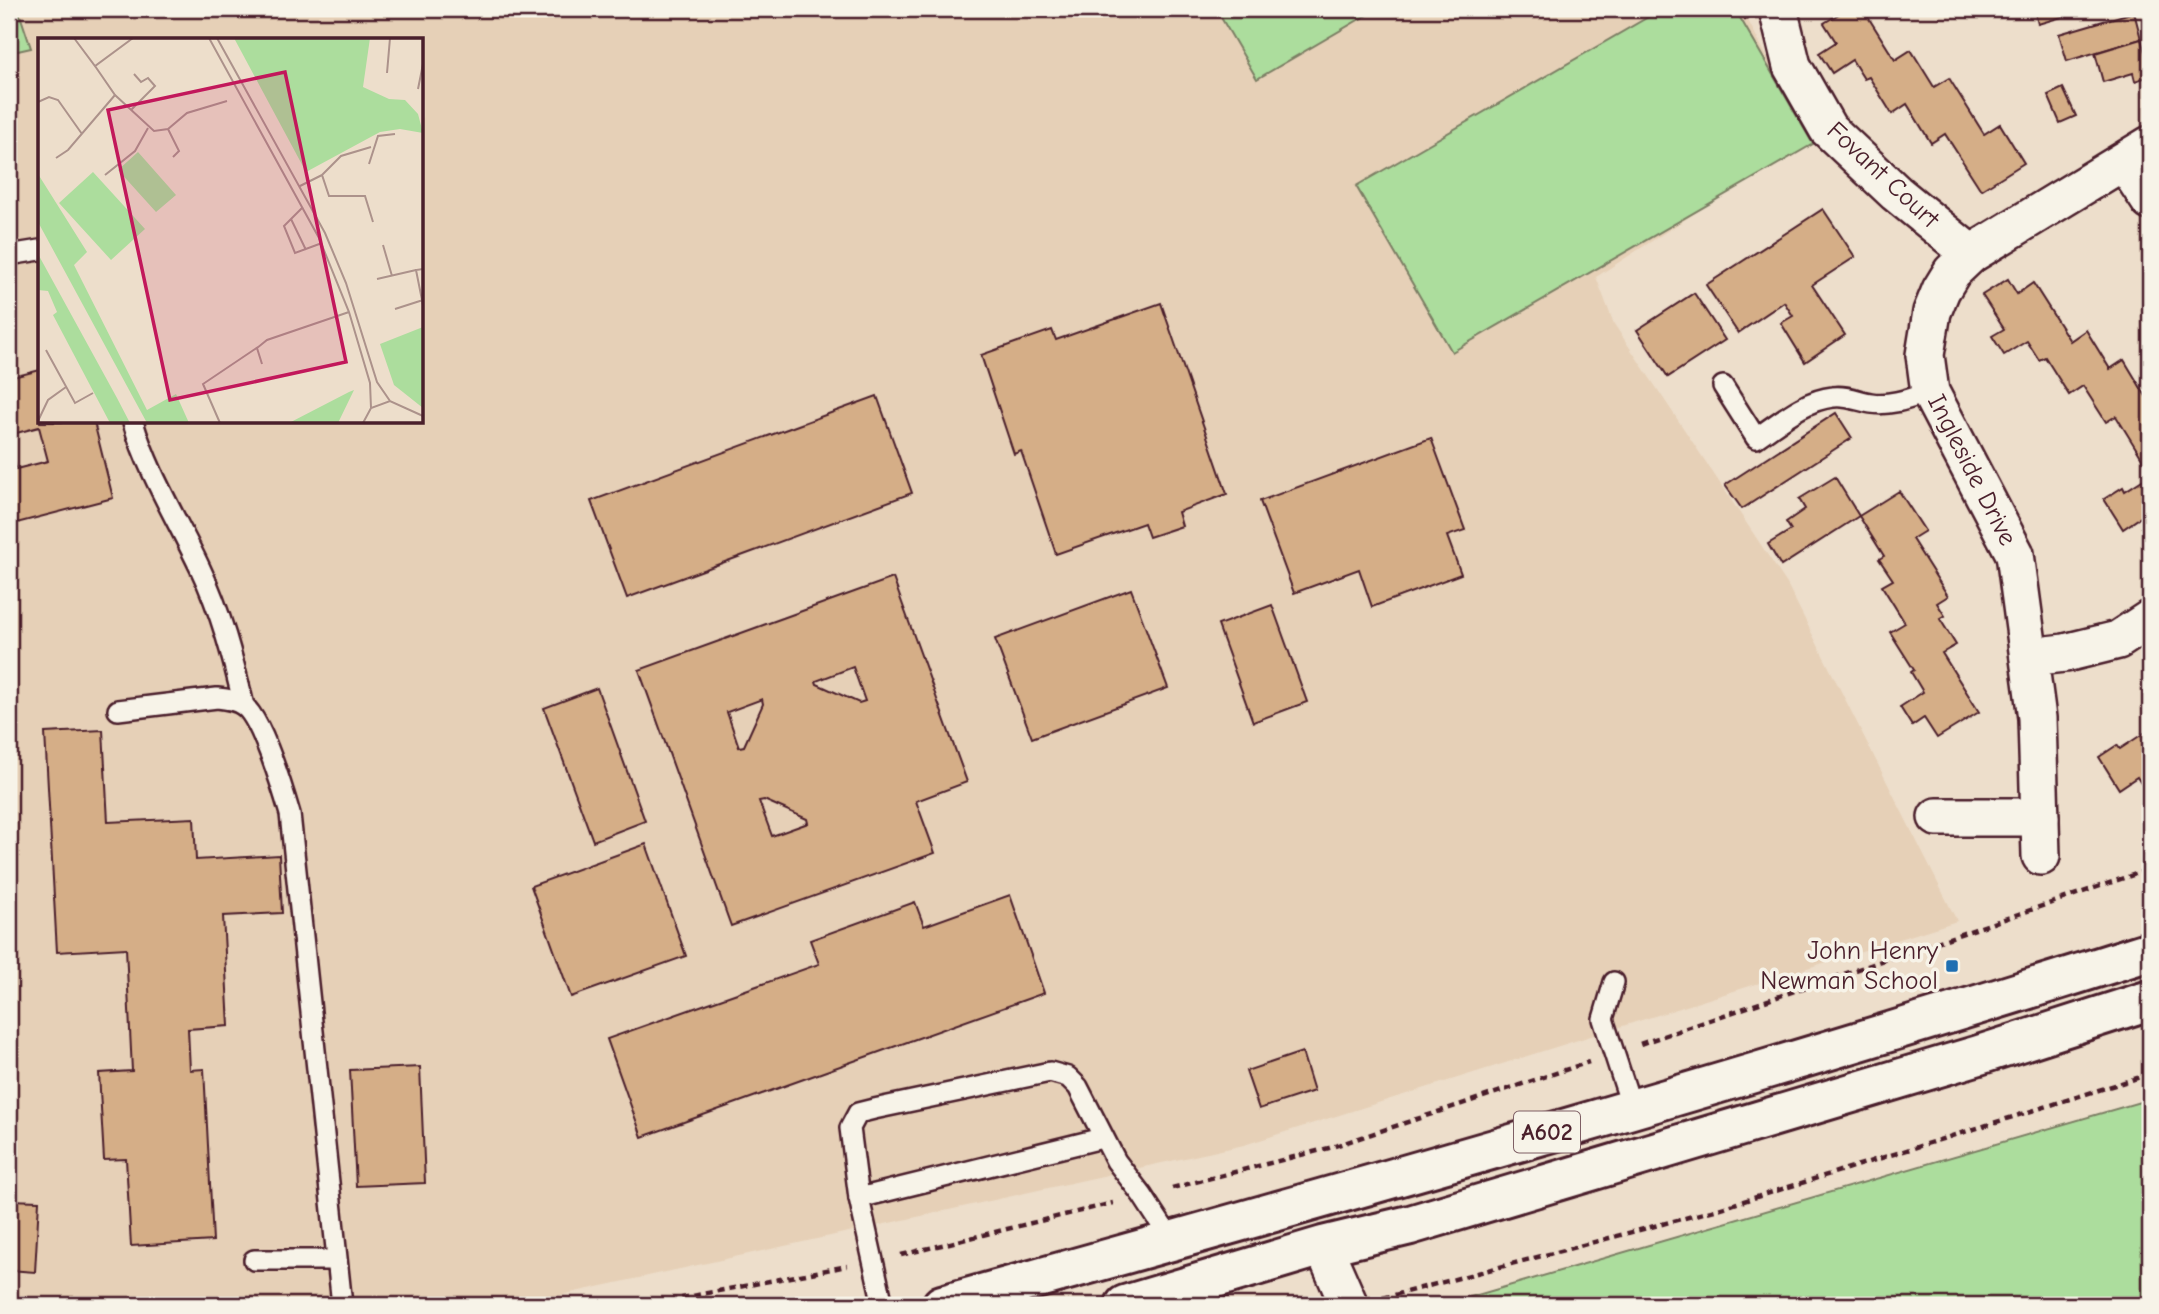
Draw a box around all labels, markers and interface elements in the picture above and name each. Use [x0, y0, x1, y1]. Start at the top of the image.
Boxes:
inset map [38, 38, 424, 424]
street label: Fovant Court [1821, 116, 1946, 235]
street label: Ingleside Drive [1921, 390, 2023, 550]
place label: John Henry Newman School [1760, 936, 1938, 996]
marker: John Henry Newman School [1944, 958, 1960, 974]
road number: A602 [1514, 1112, 1580, 1152]

